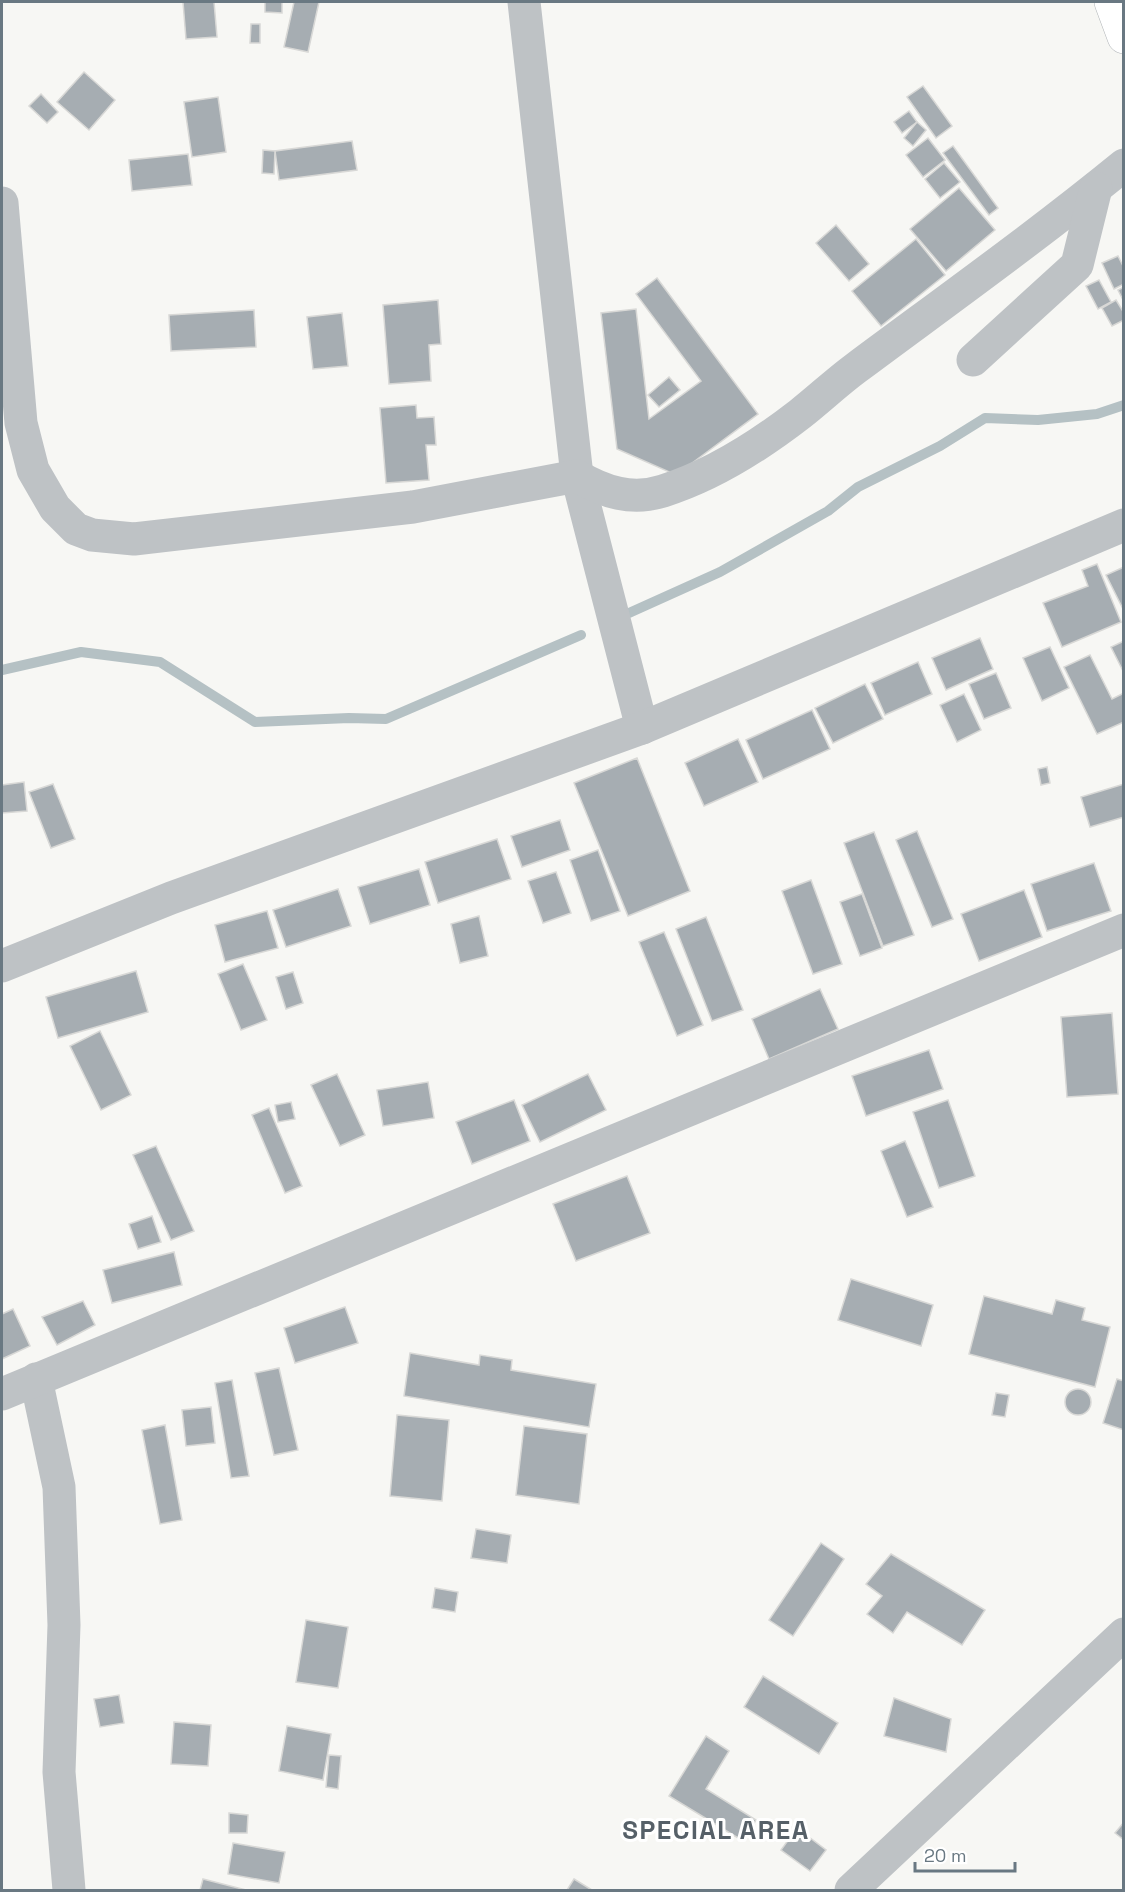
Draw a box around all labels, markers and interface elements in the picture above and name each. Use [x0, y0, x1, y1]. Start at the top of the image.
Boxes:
district label: SPECIAL AREA [622, 1813, 810, 1847]
scale bar [915, 1835, 1016, 1873]
text: 20 m [924, 1844, 967, 1867]

